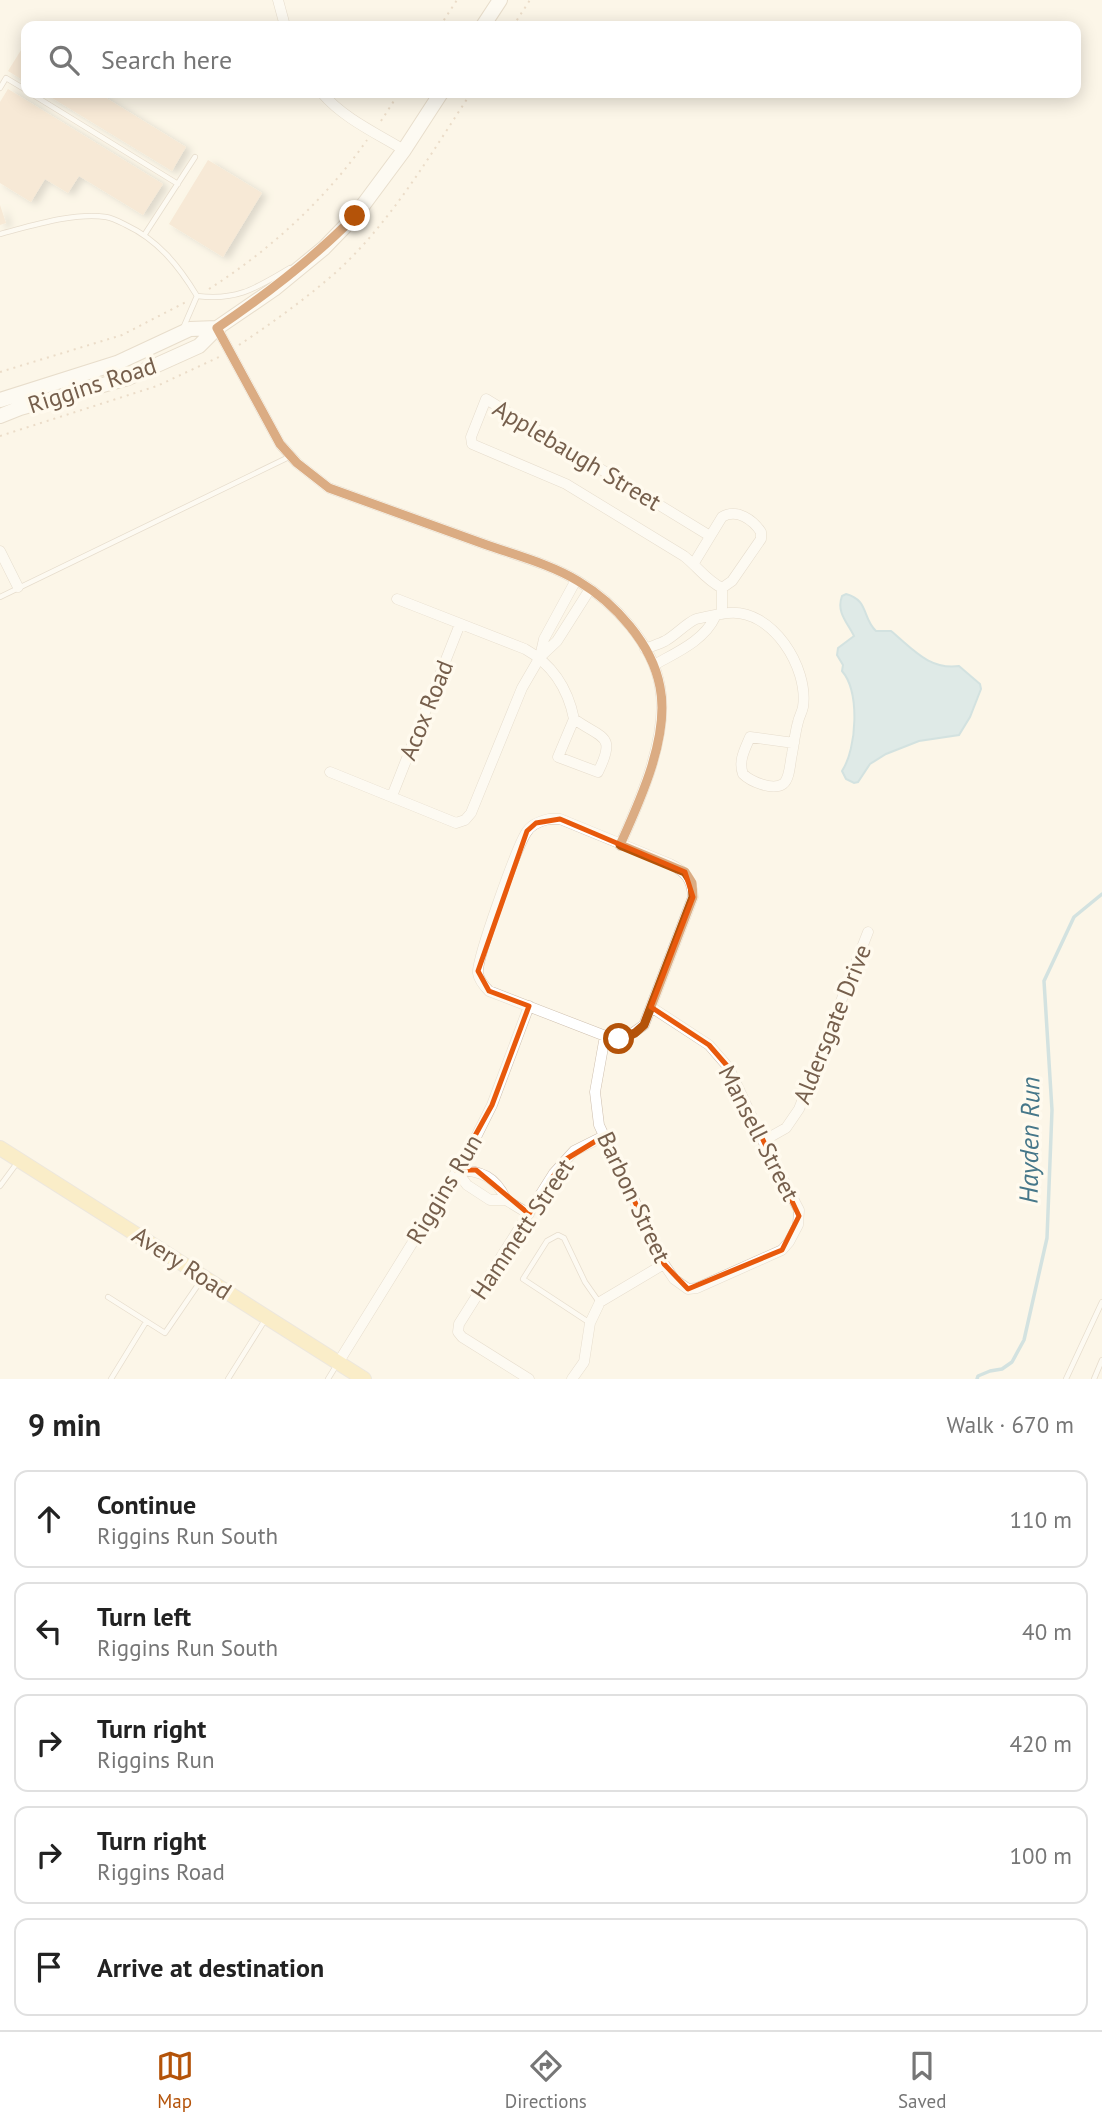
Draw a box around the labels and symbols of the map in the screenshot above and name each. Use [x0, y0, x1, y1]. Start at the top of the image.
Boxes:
route end [339, 200, 370, 231]
street label: Riggins Road [24, 350, 160, 420]
street label: Applebaugh Street [487, 393, 667, 517]
street label: Acox Road [392, 655, 460, 765]
street label: Aldersgate Drive [786, 940, 878, 1108]
route start [603, 1023, 634, 1054]
street label: Mansell Street [712, 1060, 806, 1206]
water label: Hayden Run [1011, 1076, 1047, 1204]
street label: Barbon Street [590, 1127, 678, 1267]
street label: Riggins Run [399, 1128, 489, 1250]
street label: Hammett Street [464, 1153, 580, 1305]
street label: Avery Road [126, 1219, 238, 1307]

